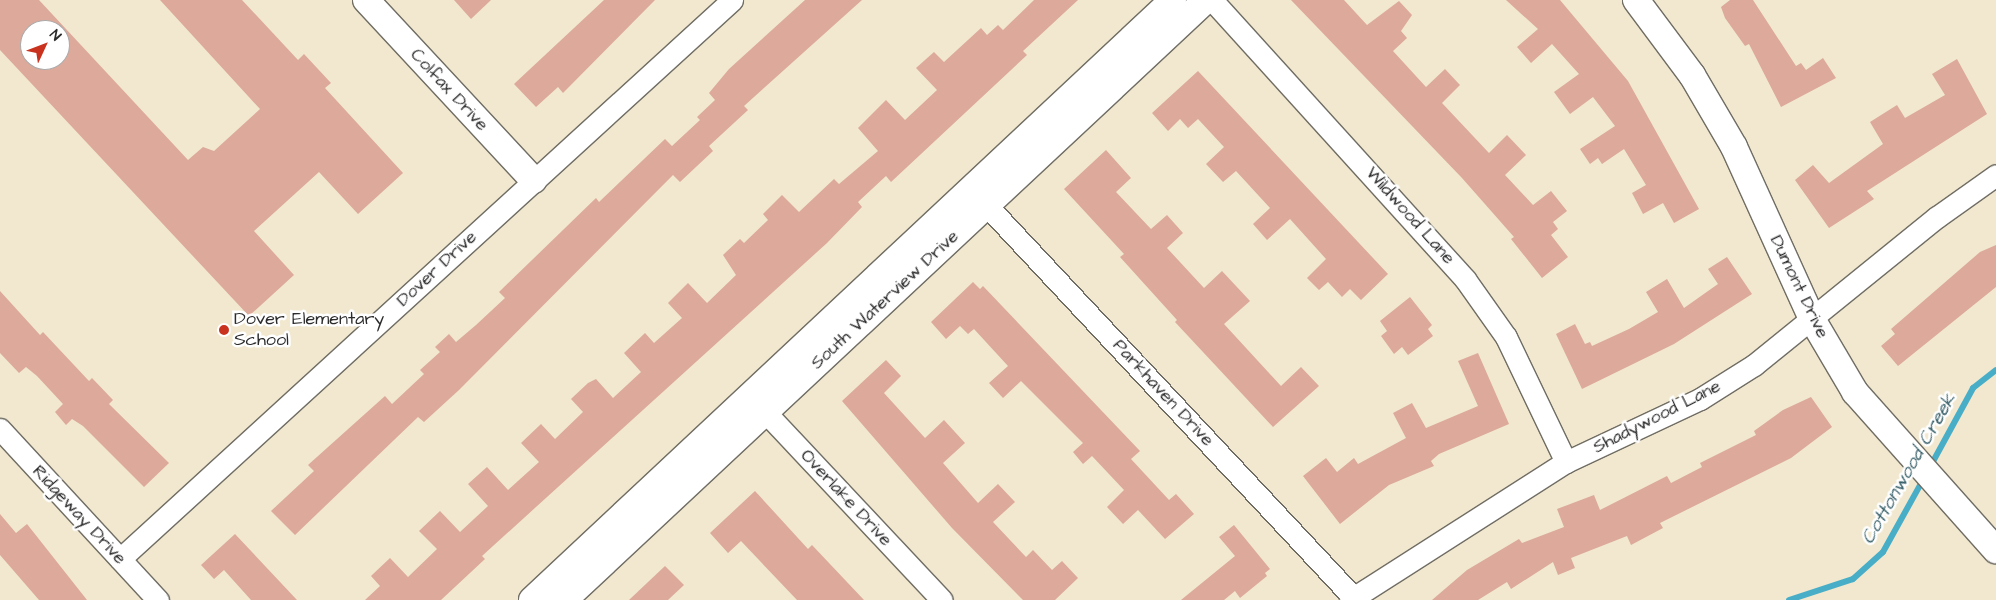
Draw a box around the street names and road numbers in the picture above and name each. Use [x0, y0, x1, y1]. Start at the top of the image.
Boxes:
street label: Colfax Drive [405, 44, 493, 136]
street label: Wildwood Lane [1361, 163, 1459, 269]
street label: South Waterview Drive [807, 226, 963, 374]
street label: Dover Drive [393, 227, 481, 311]
street label: Dumont Drive [1765, 232, 1833, 342]
street label: Parkhaven Drive [1108, 335, 1218, 451]
street label: Shadywood Lane [1590, 376, 1724, 458]
street label: Overlake Drive [796, 445, 896, 551]
street label: Ridgeway Drive [27, 461, 131, 569]

